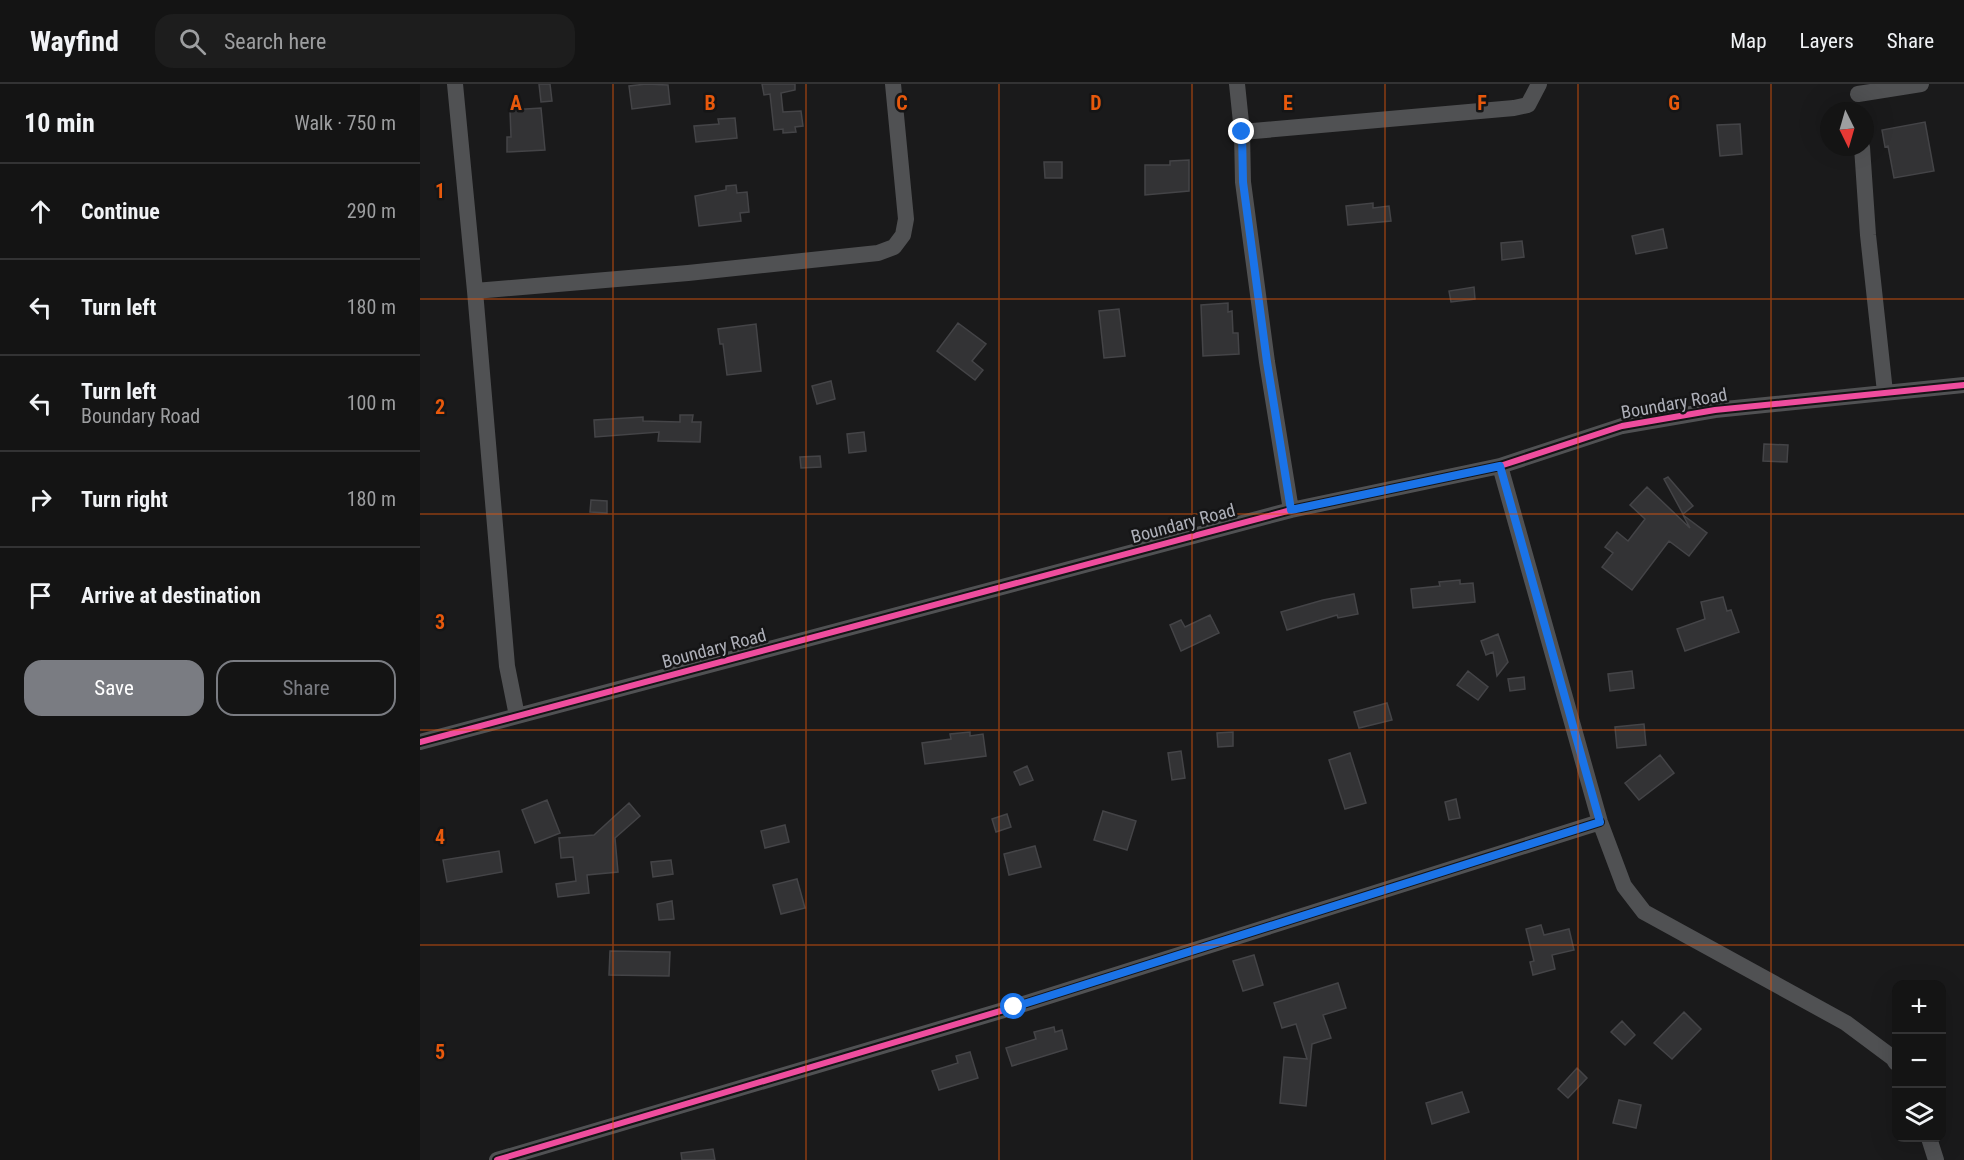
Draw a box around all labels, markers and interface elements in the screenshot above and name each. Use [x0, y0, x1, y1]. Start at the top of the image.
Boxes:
search box [155, 14, 575, 68]
text: Wayfind [30, 25, 119, 58]
icon: search [176, 25, 209, 58]
text: Search here [224, 29, 326, 54]
text: Map [1730, 29, 1767, 53]
text: Layers [1800, 29, 1854, 53]
text: Share [1887, 29, 1934, 53]
text: A [510, 91, 522, 115]
text: B [704, 91, 716, 115]
text: C [896, 91, 908, 115]
text: D [1090, 91, 1102, 115]
text: E [1283, 91, 1293, 115]
text: F [1477, 91, 1487, 115]
text: G [1668, 91, 1680, 115]
north arrow [1820, 102, 1874, 156]
text: 10 min [24, 108, 95, 138]
text: Walk · 750 m [295, 111, 396, 135]
route end [1228, 118, 1254, 144]
text: 1 [435, 179, 445, 203]
icon: ahead [24, 195, 57, 228]
text: Continue [81, 199, 160, 224]
text: 290 m [347, 199, 396, 223]
icon: left [24, 291, 57, 324]
text: Turn left [81, 295, 156, 320]
text: 180 m [347, 295, 396, 319]
text: Turn left [81, 379, 156, 404]
street label: Boundary Road [1619, 383, 1729, 423]
icon: left [24, 387, 57, 420]
text: 100 m [347, 391, 396, 415]
text: 2 [435, 395, 445, 419]
text: Boundary Road [81, 404, 200, 428]
icon: right [24, 483, 57, 516]
text: Turn right [81, 487, 168, 512]
text: 180 m [347, 487, 396, 511]
street label: Boundary Road [1128, 499, 1238, 547]
icon: arrive [24, 579, 57, 612]
text: Arrive at destination [81, 583, 261, 608]
text: 3 [435, 610, 445, 634]
street label: Boundary Road [659, 624, 769, 672]
button: Save [24, 660, 204, 716]
button: Share [216, 660, 396, 716]
text: 4 [435, 825, 445, 849]
map controls [1892, 980, 1946, 1142]
button: + [1892, 980, 1946, 1034]
route start [1000, 993, 1026, 1019]
button: − [1892, 1034, 1946, 1088]
text: 5 [435, 1040, 445, 1064]
button: layers [1892, 1088, 1946, 1142]

